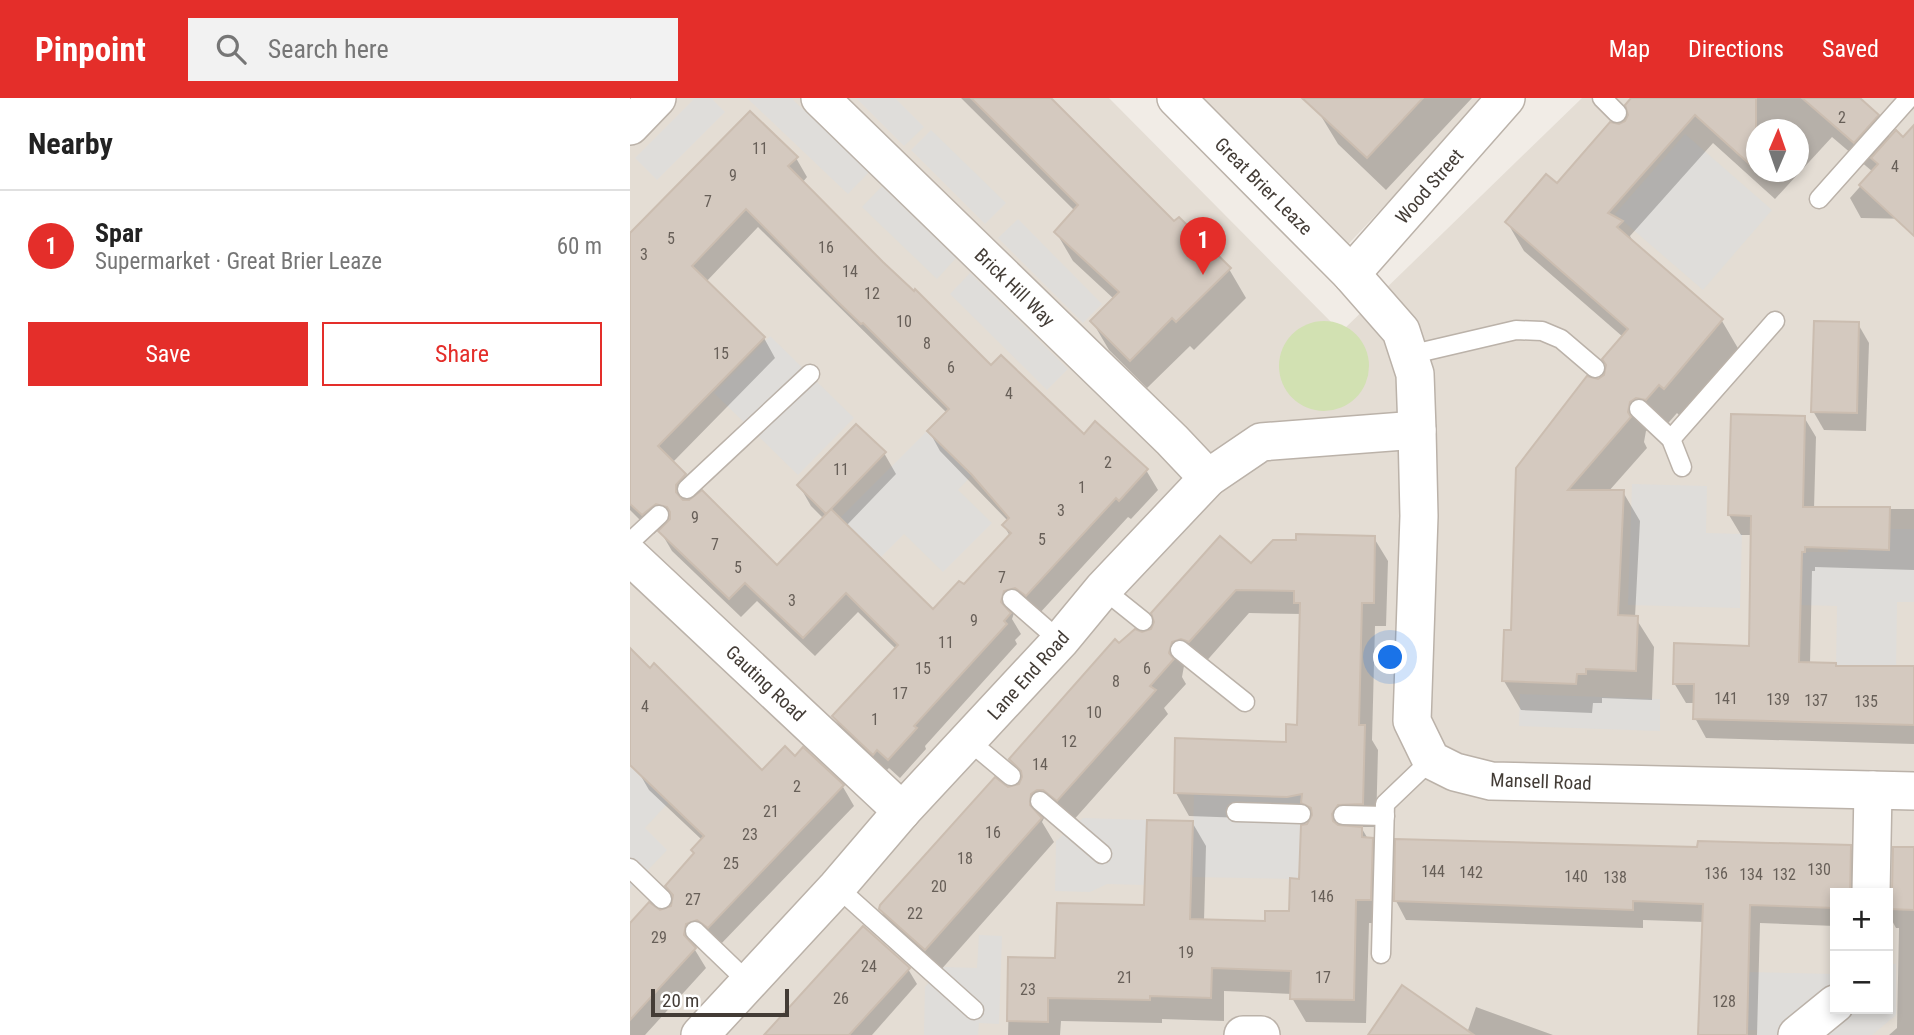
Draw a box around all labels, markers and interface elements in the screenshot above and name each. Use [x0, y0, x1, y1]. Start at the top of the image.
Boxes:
search box [188, 18, 678, 81]
text: Pinpoint [35, 30, 146, 69]
icon: search [212, 30, 250, 68]
text: Search here [268, 34, 389, 64]
text: Map [1609, 35, 1650, 63]
text: Directions [1688, 35, 1784, 63]
text: Saved [1822, 35, 1879, 63]
house number: 2 [1838, 108, 1846, 127]
north arrow [1746, 119, 1809, 182]
text: Nearby [28, 126, 113, 161]
street label: Great Brier Leaze [1210, 133, 1317, 240]
house number: 11 [752, 139, 768, 158]
street label: Wood Street [1391, 144, 1468, 228]
house number: 4 [1891, 157, 1899, 176]
house number: 9 [729, 166, 737, 185]
house number: 7 [704, 192, 712, 211]
pin: 1 [1180, 217, 1226, 275]
text: Spar [95, 218, 143, 248]
house number: 5 [667, 229, 675, 248]
text: 1 [45, 233, 57, 260]
text: 60 m [557, 233, 602, 260]
house number: 16 [818, 238, 834, 257]
street label: Brick Hill Way [970, 243, 1060, 331]
house number: 3 [640, 245, 648, 264]
text: Supermarket · Great Brier Leaze [95, 248, 382, 275]
house number: 14 [842, 262, 858, 281]
house number: 12 [864, 284, 880, 303]
house number: 10 [896, 312, 912, 331]
button: Save [28, 322, 308, 386]
button: Share [322, 322, 602, 386]
house number: 8 [923, 334, 931, 353]
house number: 15 [713, 344, 729, 363]
house number: 6 [947, 358, 955, 377]
house number: 4 [1005, 384, 1013, 403]
house number: 2 [1104, 453, 1112, 472]
house number: 11 [833, 460, 849, 479]
house number: 1 [1078, 478, 1086, 497]
house number: 3 [1057, 501, 1065, 520]
house number: 9 [691, 508, 699, 527]
house number: 5 [1038, 530, 1046, 549]
house number: 7 [711, 535, 719, 554]
house number: 5 [734, 558, 742, 577]
house number: 7 [998, 568, 1006, 587]
house number: 3 [788, 591, 796, 610]
house number: 9 [970, 611, 978, 630]
street label: Lane End Road [983, 626, 1074, 724]
house number: 11 [938, 633, 954, 652]
your location [1373, 640, 1407, 674]
street label: Gauting Road [721, 641, 810, 726]
house number: 15 [915, 659, 931, 678]
house number: 6 [1143, 659, 1151, 678]
house number: 8 [1112, 672, 1120, 691]
house number: 17 [892, 684, 908, 703]
house number: 141 [1714, 689, 1738, 708]
house number: 139 [1766, 690, 1790, 709]
house number: 137 [1804, 691, 1828, 710]
house number: 135 [1854, 692, 1878, 711]
house number: 4 [641, 697, 649, 716]
house number: 10 [1086, 703, 1102, 722]
house number: 1 [871, 710, 879, 729]
house number: 12 [1061, 732, 1077, 751]
house number: 14 [1032, 755, 1048, 774]
street label: Mansell Road [1490, 768, 1592, 795]
house number: 2 [793, 777, 801, 796]
house number: 21 [763, 802, 779, 821]
house number: 16 [985, 823, 1001, 842]
house number: 23 [742, 825, 758, 844]
house number: 18 [957, 849, 973, 868]
house number: 25 [723, 854, 739, 873]
house number: 130 [1807, 860, 1831, 879]
house number: 144 [1421, 862, 1445, 881]
house number: 142 [1459, 863, 1483, 882]
house number: 136 [1704, 864, 1728, 883]
house number: 134 [1739, 865, 1763, 884]
house number: 132 [1772, 865, 1796, 884]
house number: 140 [1564, 867, 1588, 886]
house number: 138 [1603, 868, 1627, 887]
house number: 20 [931, 877, 947, 896]
house number: 146 [1310, 887, 1334, 906]
map controls [1830, 888, 1893, 1014]
button: + [1830, 888, 1893, 951]
house number: 27 [685, 890, 701, 909]
house number: 22 [907, 904, 923, 923]
house number: 29 [651, 928, 667, 947]
house number: 19 [1178, 943, 1194, 962]
button: − [1830, 951, 1893, 1014]
house number: 24 [861, 957, 877, 976]
house number: 21 [1117, 968, 1133, 987]
house number: 17 [1315, 968, 1331, 987]
house number: 23 [1020, 980, 1036, 999]
scale bar [651, 986, 789, 1018]
text: 20 m [662, 989, 699, 1012]
house number: 26 [833, 989, 849, 1008]
house number: 128 [1712, 992, 1736, 1011]

